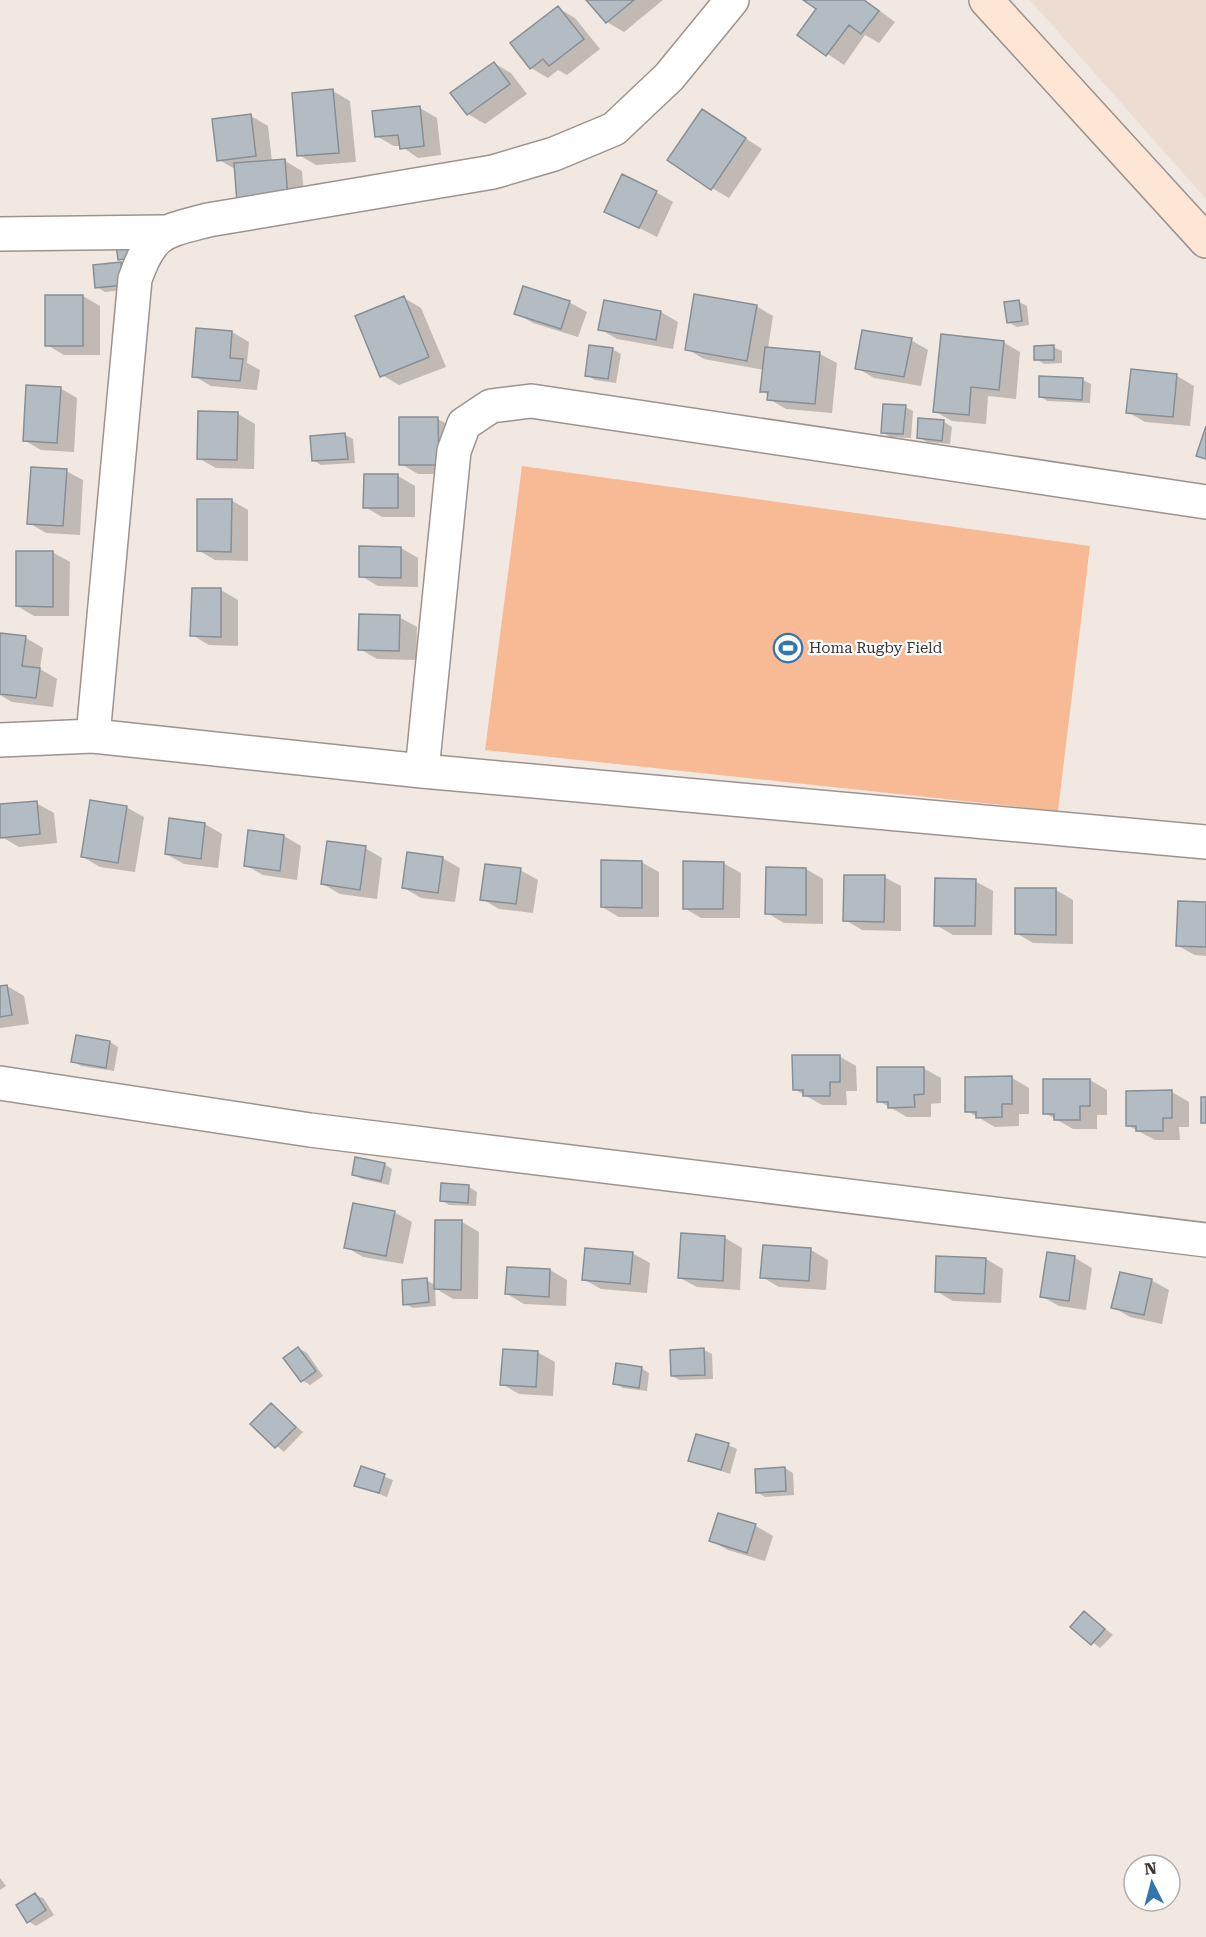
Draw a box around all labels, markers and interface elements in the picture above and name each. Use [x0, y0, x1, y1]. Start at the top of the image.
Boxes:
sports icon: Homa Rugby Field [772, 632, 804, 664]
place label: Homa Rugby Field [809, 639, 943, 657]
north arrow [1122, 1853, 1182, 1913]
text: N [1143, 1858, 1158, 1879]

